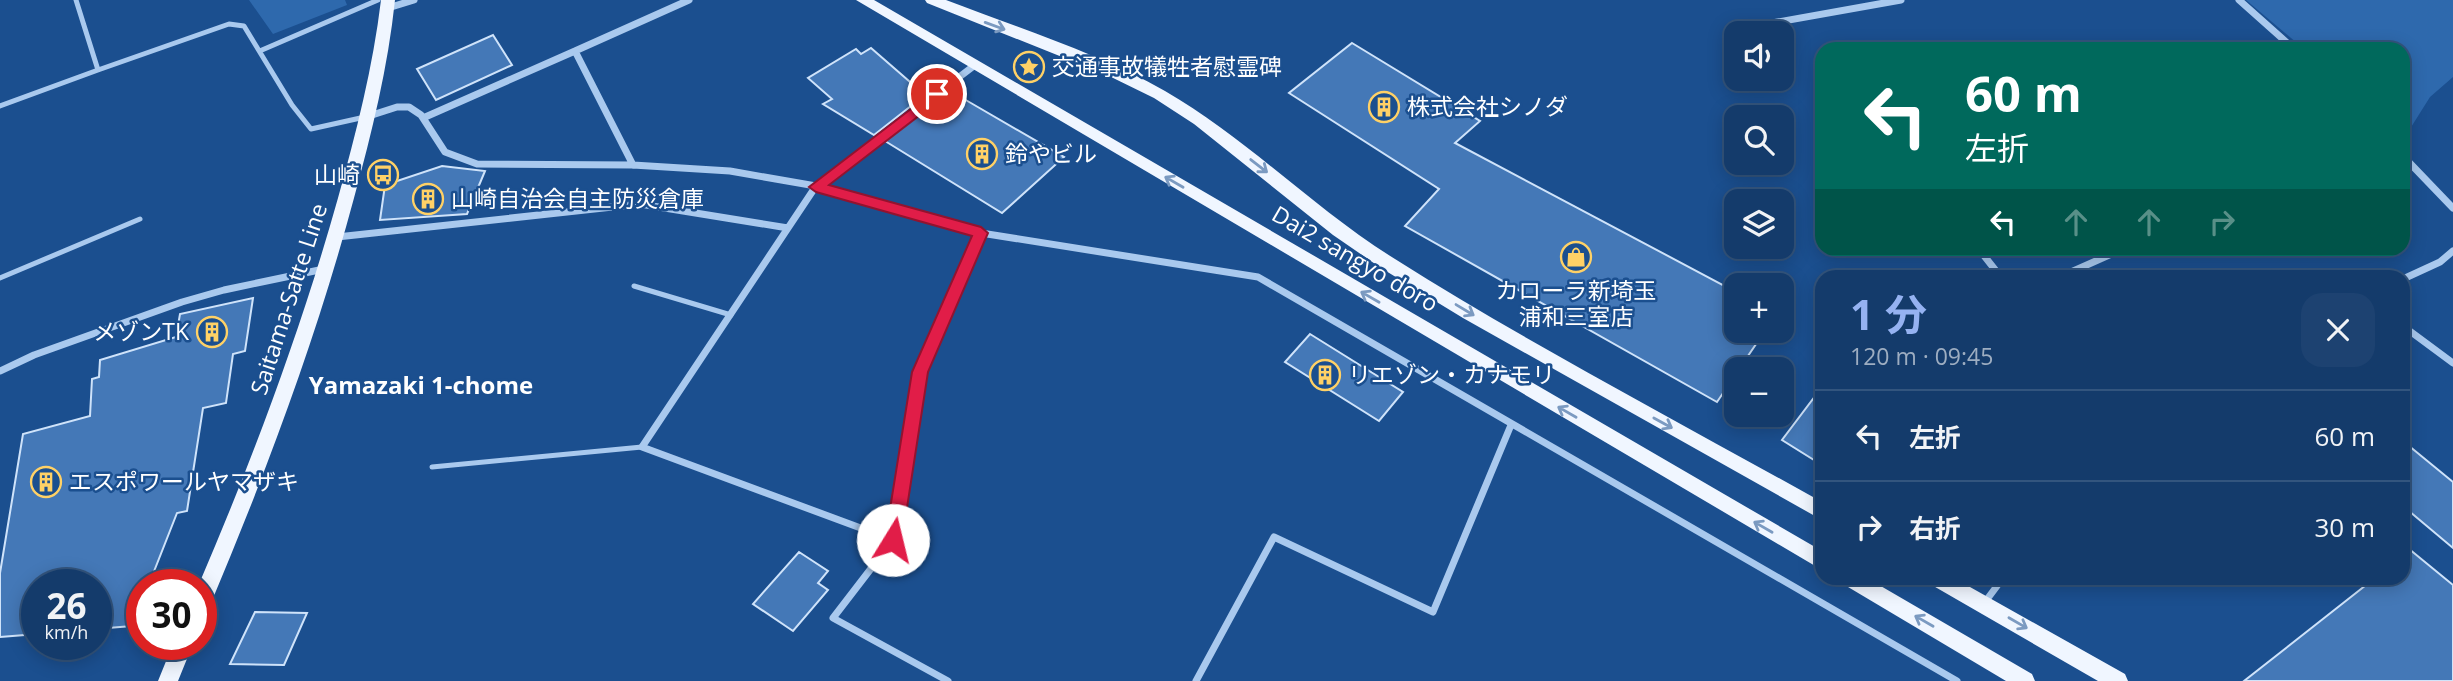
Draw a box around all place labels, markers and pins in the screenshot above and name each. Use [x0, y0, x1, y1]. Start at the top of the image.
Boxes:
place icon: 交通事故犠牲者慰霊碑 [1012, 50, 1046, 84]
place label: 交通事故犠牲者慰霊碑 [1052, 50, 1282, 82]
pin [907, 64, 967, 124]
building icon: 株式会社シノダ [1367, 90, 1401, 124]
place label: 株式会社シノダ [1407, 90, 1568, 122]
building icon: 鈴やビル [965, 137, 999, 171]
place label: 鈴やビル [1005, 137, 1097, 169]
place label: 山崎 [314, 158, 360, 190]
bus stop icon: 山崎 [366, 158, 400, 192]
building icon: 山崎自治会自主防災倉庫 [411, 182, 445, 216]
place label: 山崎自治会自主防災倉庫 [451, 182, 704, 214]
shop icon: カローラ新埼玉 浦和三室店 [1559, 240, 1593, 274]
place label: カローラ新埼玉 浦和三室店 [1496, 274, 1657, 332]
place label: メゾンTK [93, 315, 190, 347]
building icon: メゾンTK [195, 315, 229, 349]
building icon: リエゾン・カナモリ [1308, 358, 1342, 392]
place label: リエゾン・カナモリ [1348, 358, 1555, 390]
building icon: エスポワールヤマザキ [29, 465, 63, 499]
place label: エスポワールヤマザキ [69, 465, 299, 497]

